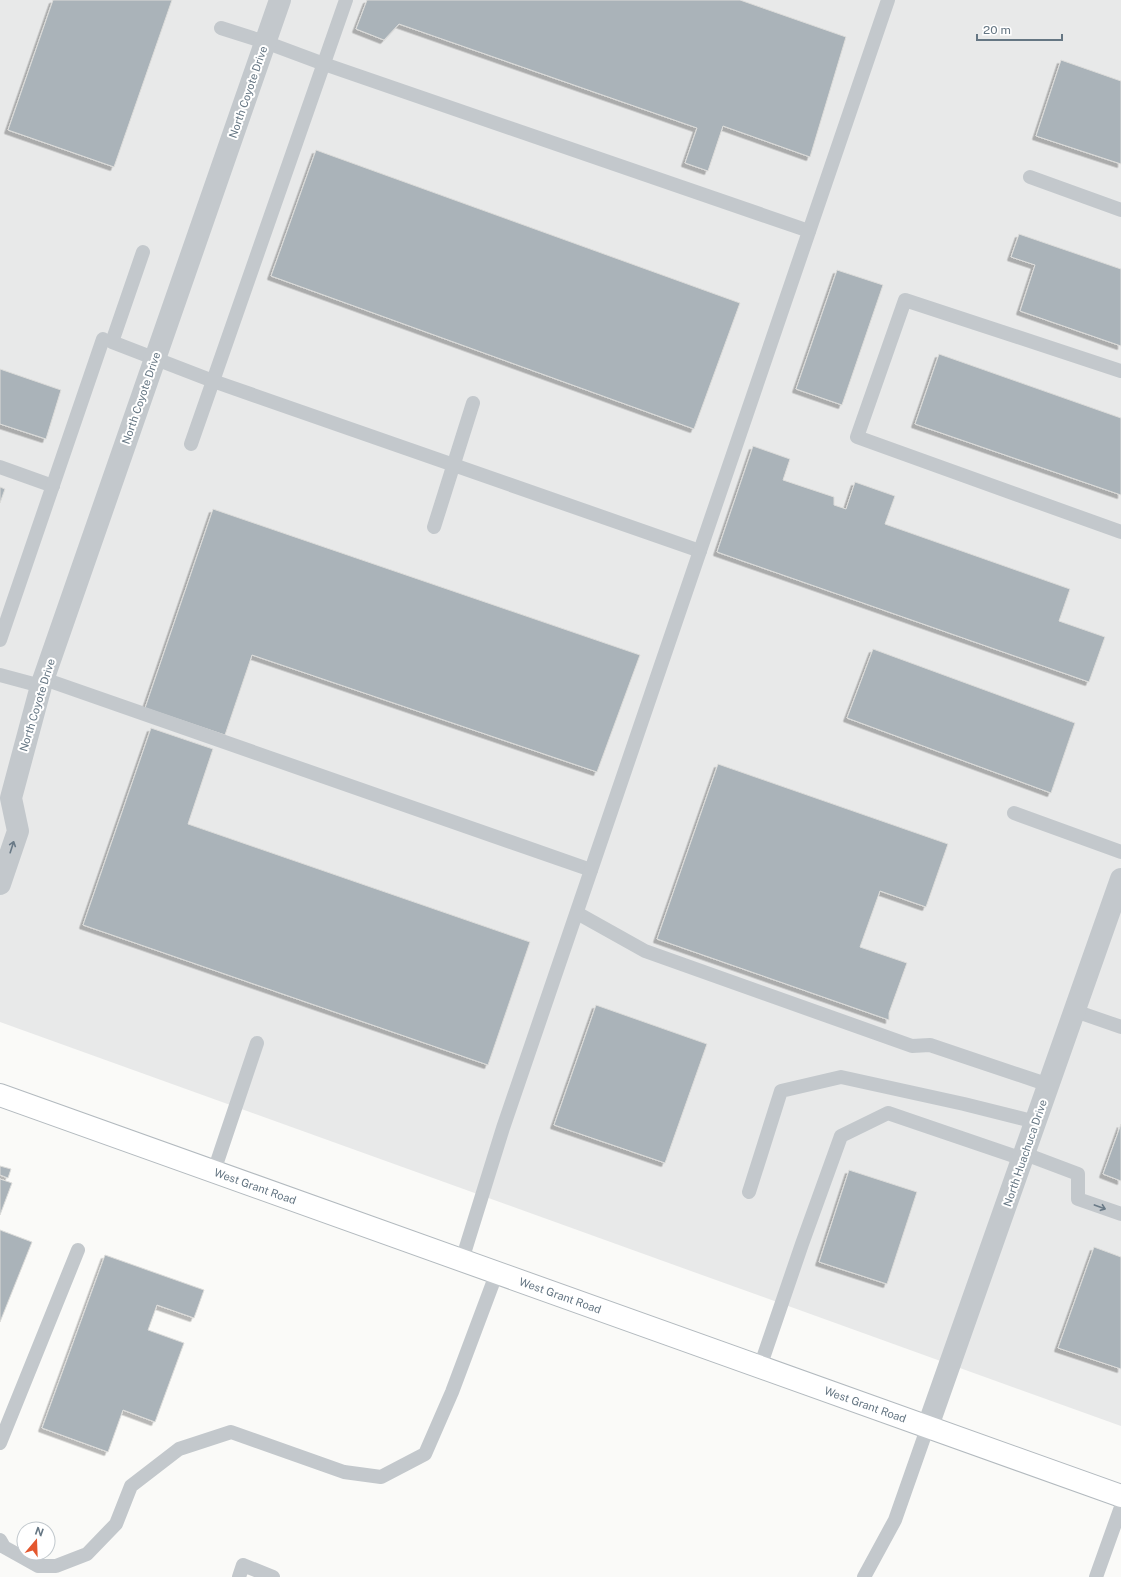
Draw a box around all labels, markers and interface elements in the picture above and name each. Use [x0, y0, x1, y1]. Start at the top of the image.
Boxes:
scale bar [977, 16, 1062, 42]
text: 20 m [983, 23, 1011, 37]
street label: North Coyote Drive [227, 44, 269, 140]
street label: North Coyote Drive [120, 350, 162, 446]
street label: North Coyote Drive [17, 657, 57, 753]
one-way arrow [9, 841, 16, 854]
street label: North Huachuca Drive [1001, 1098, 1049, 1208]
street label: West Grant Road [213, 1166, 298, 1206]
one-way arrow [1093, 1203, 1105, 1211]
street label: West Grant Road [518, 1275, 603, 1316]
street label: West Grant Road [823, 1384, 908, 1425]
north arrow [16, 1521, 56, 1561]
text: N [33, 1524, 45, 1539]

